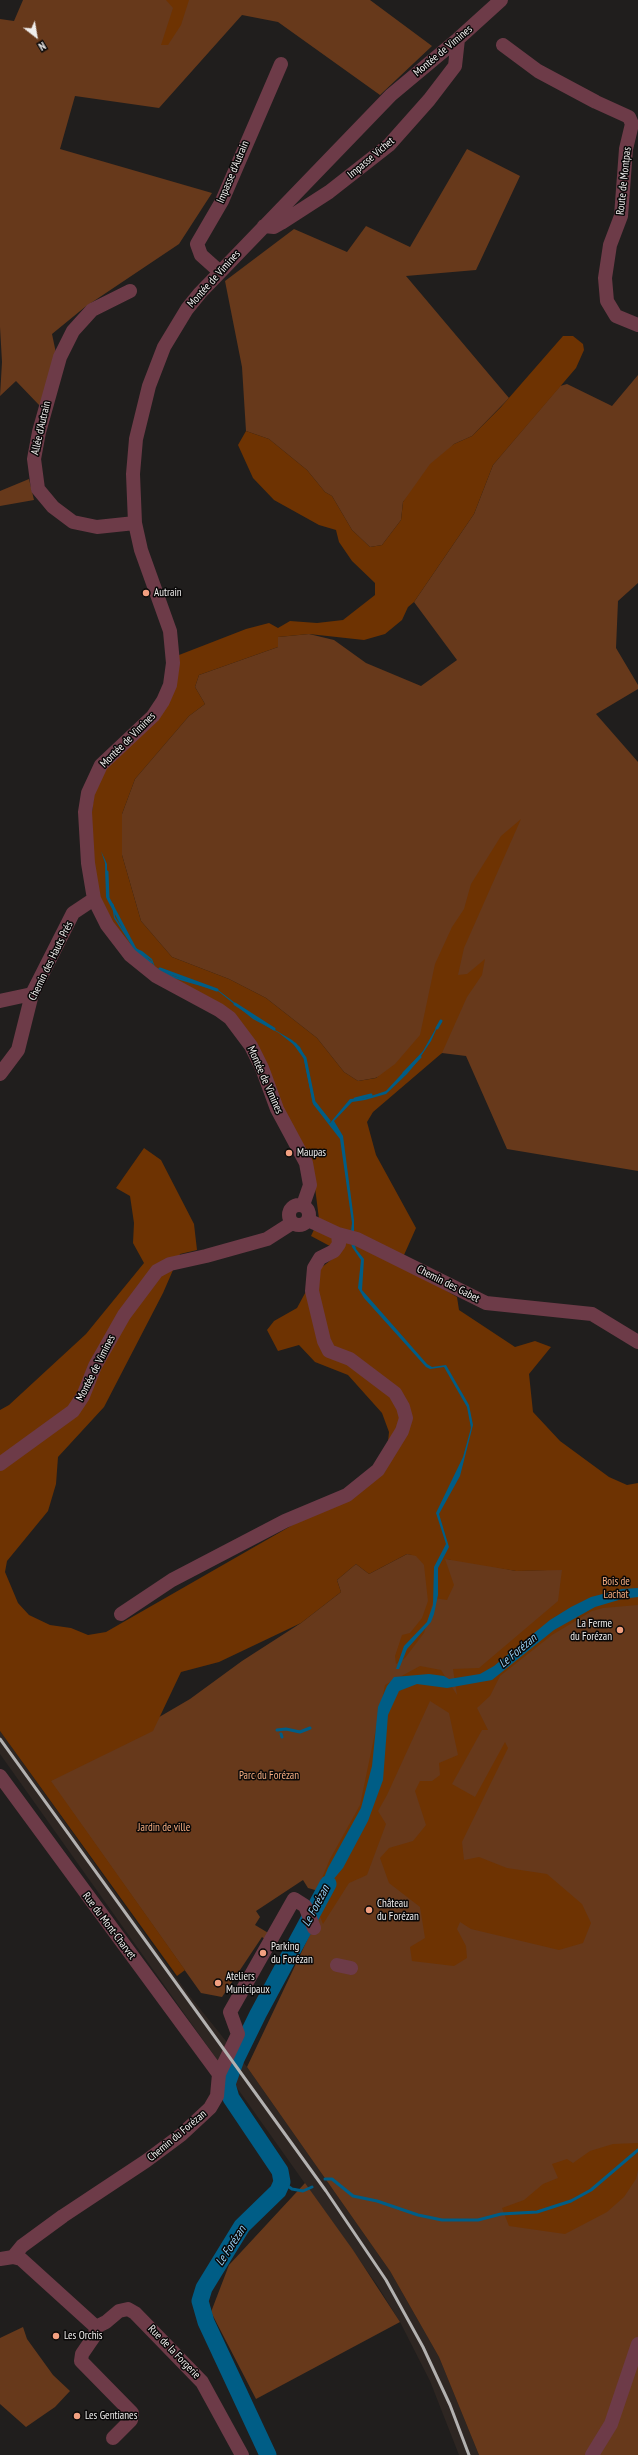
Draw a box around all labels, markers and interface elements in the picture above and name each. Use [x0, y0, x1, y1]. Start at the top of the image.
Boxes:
north arrow [16, 16, 56, 56]
street label: Montée de Vimines [411, 23, 475, 79]
text: N [36, 39, 48, 54]
street label: Impasse Vichet [345, 135, 397, 181]
street label: Impasse d'Autrain [214, 139, 252, 205]
street label: Route de Montpas [614, 146, 634, 216]
street label: Montée de Vimines [185, 248, 243, 310]
street label: Allée d'Autrain [28, 400, 54, 456]
place label: Autrain [154, 586, 182, 600]
marker: Autrain [141, 588, 151, 598]
street label: Montée de Vimines [98, 710, 158, 770]
street label: Chemin des Hauts Prés [26, 919, 76, 1003]
street label: Montée de Vimines [244, 1044, 286, 1116]
place label: Maupas [297, 1146, 326, 1160]
marker: Maupas [284, 1148, 294, 1158]
street label: Chemin des Gabet [414, 1263, 482, 1305]
street label: Montée de Vimines [74, 1333, 118, 1403]
park label: Bois de Lachat [602, 1575, 630, 1601]
place label: La Ferme du Forézan [570, 1617, 612, 1643]
marker: La Ferme du Forézan [615, 1625, 625, 1635]
water label: Le Forézan [496, 1631, 540, 1671]
park label: Parc du Forézan [239, 1769, 299, 1783]
park label: Jardin de ville [138, 1821, 190, 1835]
water label: Le Forézan [299, 1883, 333, 1929]
street label: Rue du Mont-Charvet [80, 1890, 138, 1962]
place label: Château du Forézan [377, 1897, 419, 1923]
marker: Château du Forézan [364, 1905, 374, 1915]
place label: Parking du Forézan [271, 1940, 313, 1966]
marker: Parking du Forézan [258, 1948, 268, 1958]
place label: Ateliers Municipaux [226, 1970, 270, 1996]
marker: Ateliers Municipaux [213, 1978, 223, 1988]
street label: Chemin du Forézan [145, 2107, 209, 2165]
water label: Le Forézan [213, 2223, 249, 2269]
street label: Rue de la Forgerie [145, 2322, 203, 2382]
place label: Les Orchis [64, 2329, 103, 2343]
marker: Les Orchis [51, 2331, 61, 2341]
place label: Les Gentianes [85, 2409, 137, 2423]
marker: Les Gentianes [72, 2411, 82, 2421]

